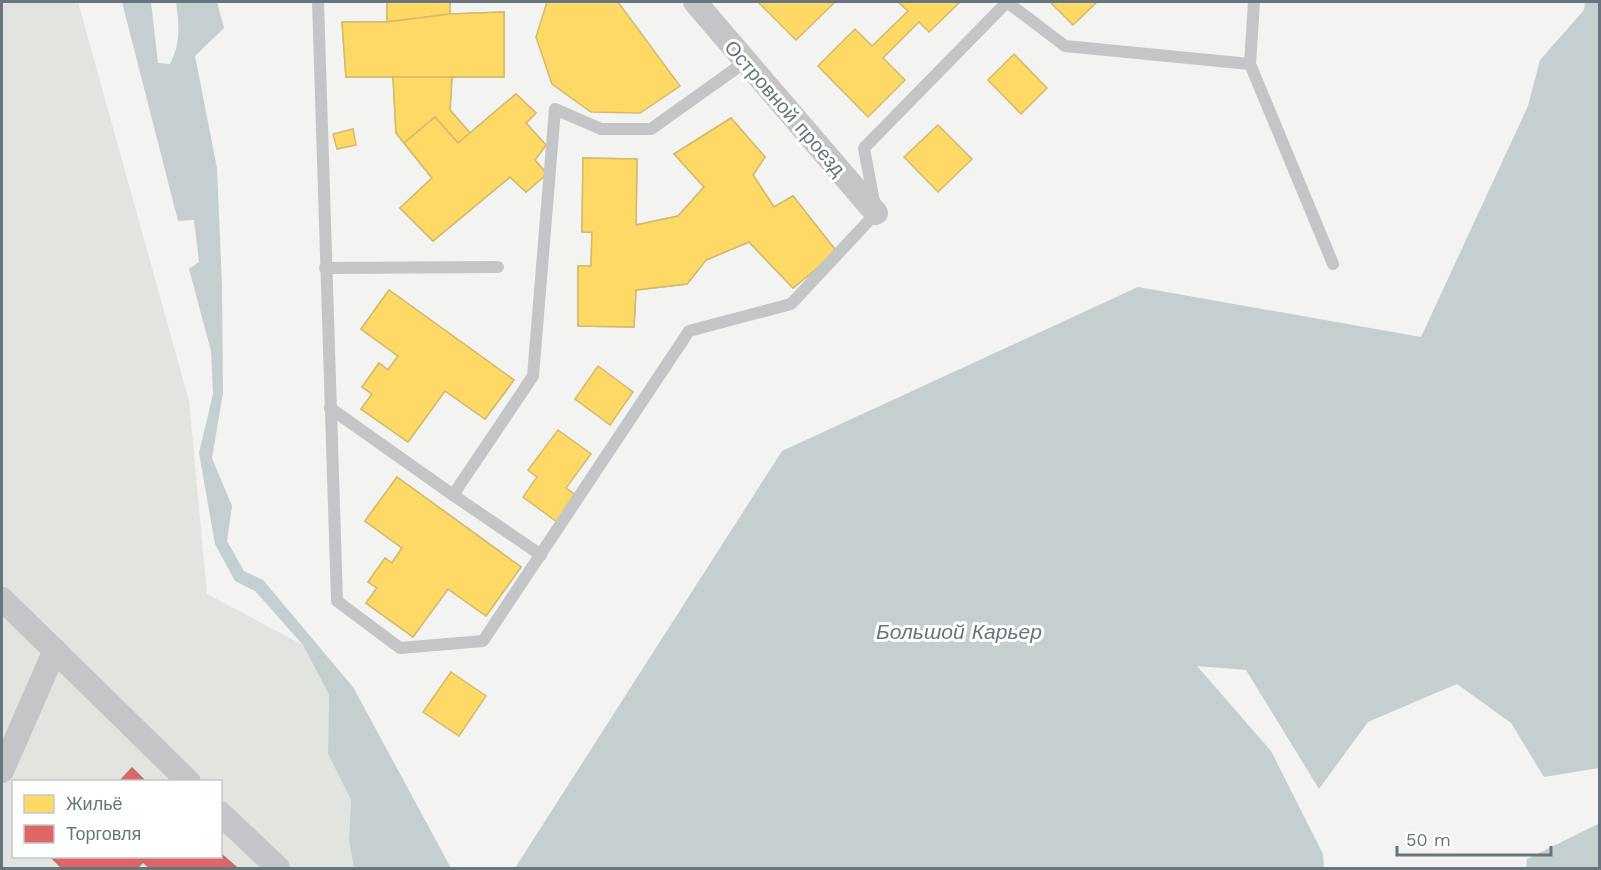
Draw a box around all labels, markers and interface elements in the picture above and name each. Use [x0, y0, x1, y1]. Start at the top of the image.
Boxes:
street label: Островной проезд [720, 35, 851, 181]
water label: Большой Карьер [876, 619, 1042, 644]
legend [12, 780, 222, 858]
text: Жильё [66, 793, 123, 814]
scale bar [1397, 819, 1552, 857]
text: Торговля [66, 823, 141, 844]
text: 50 m [1406, 829, 1451, 850]

